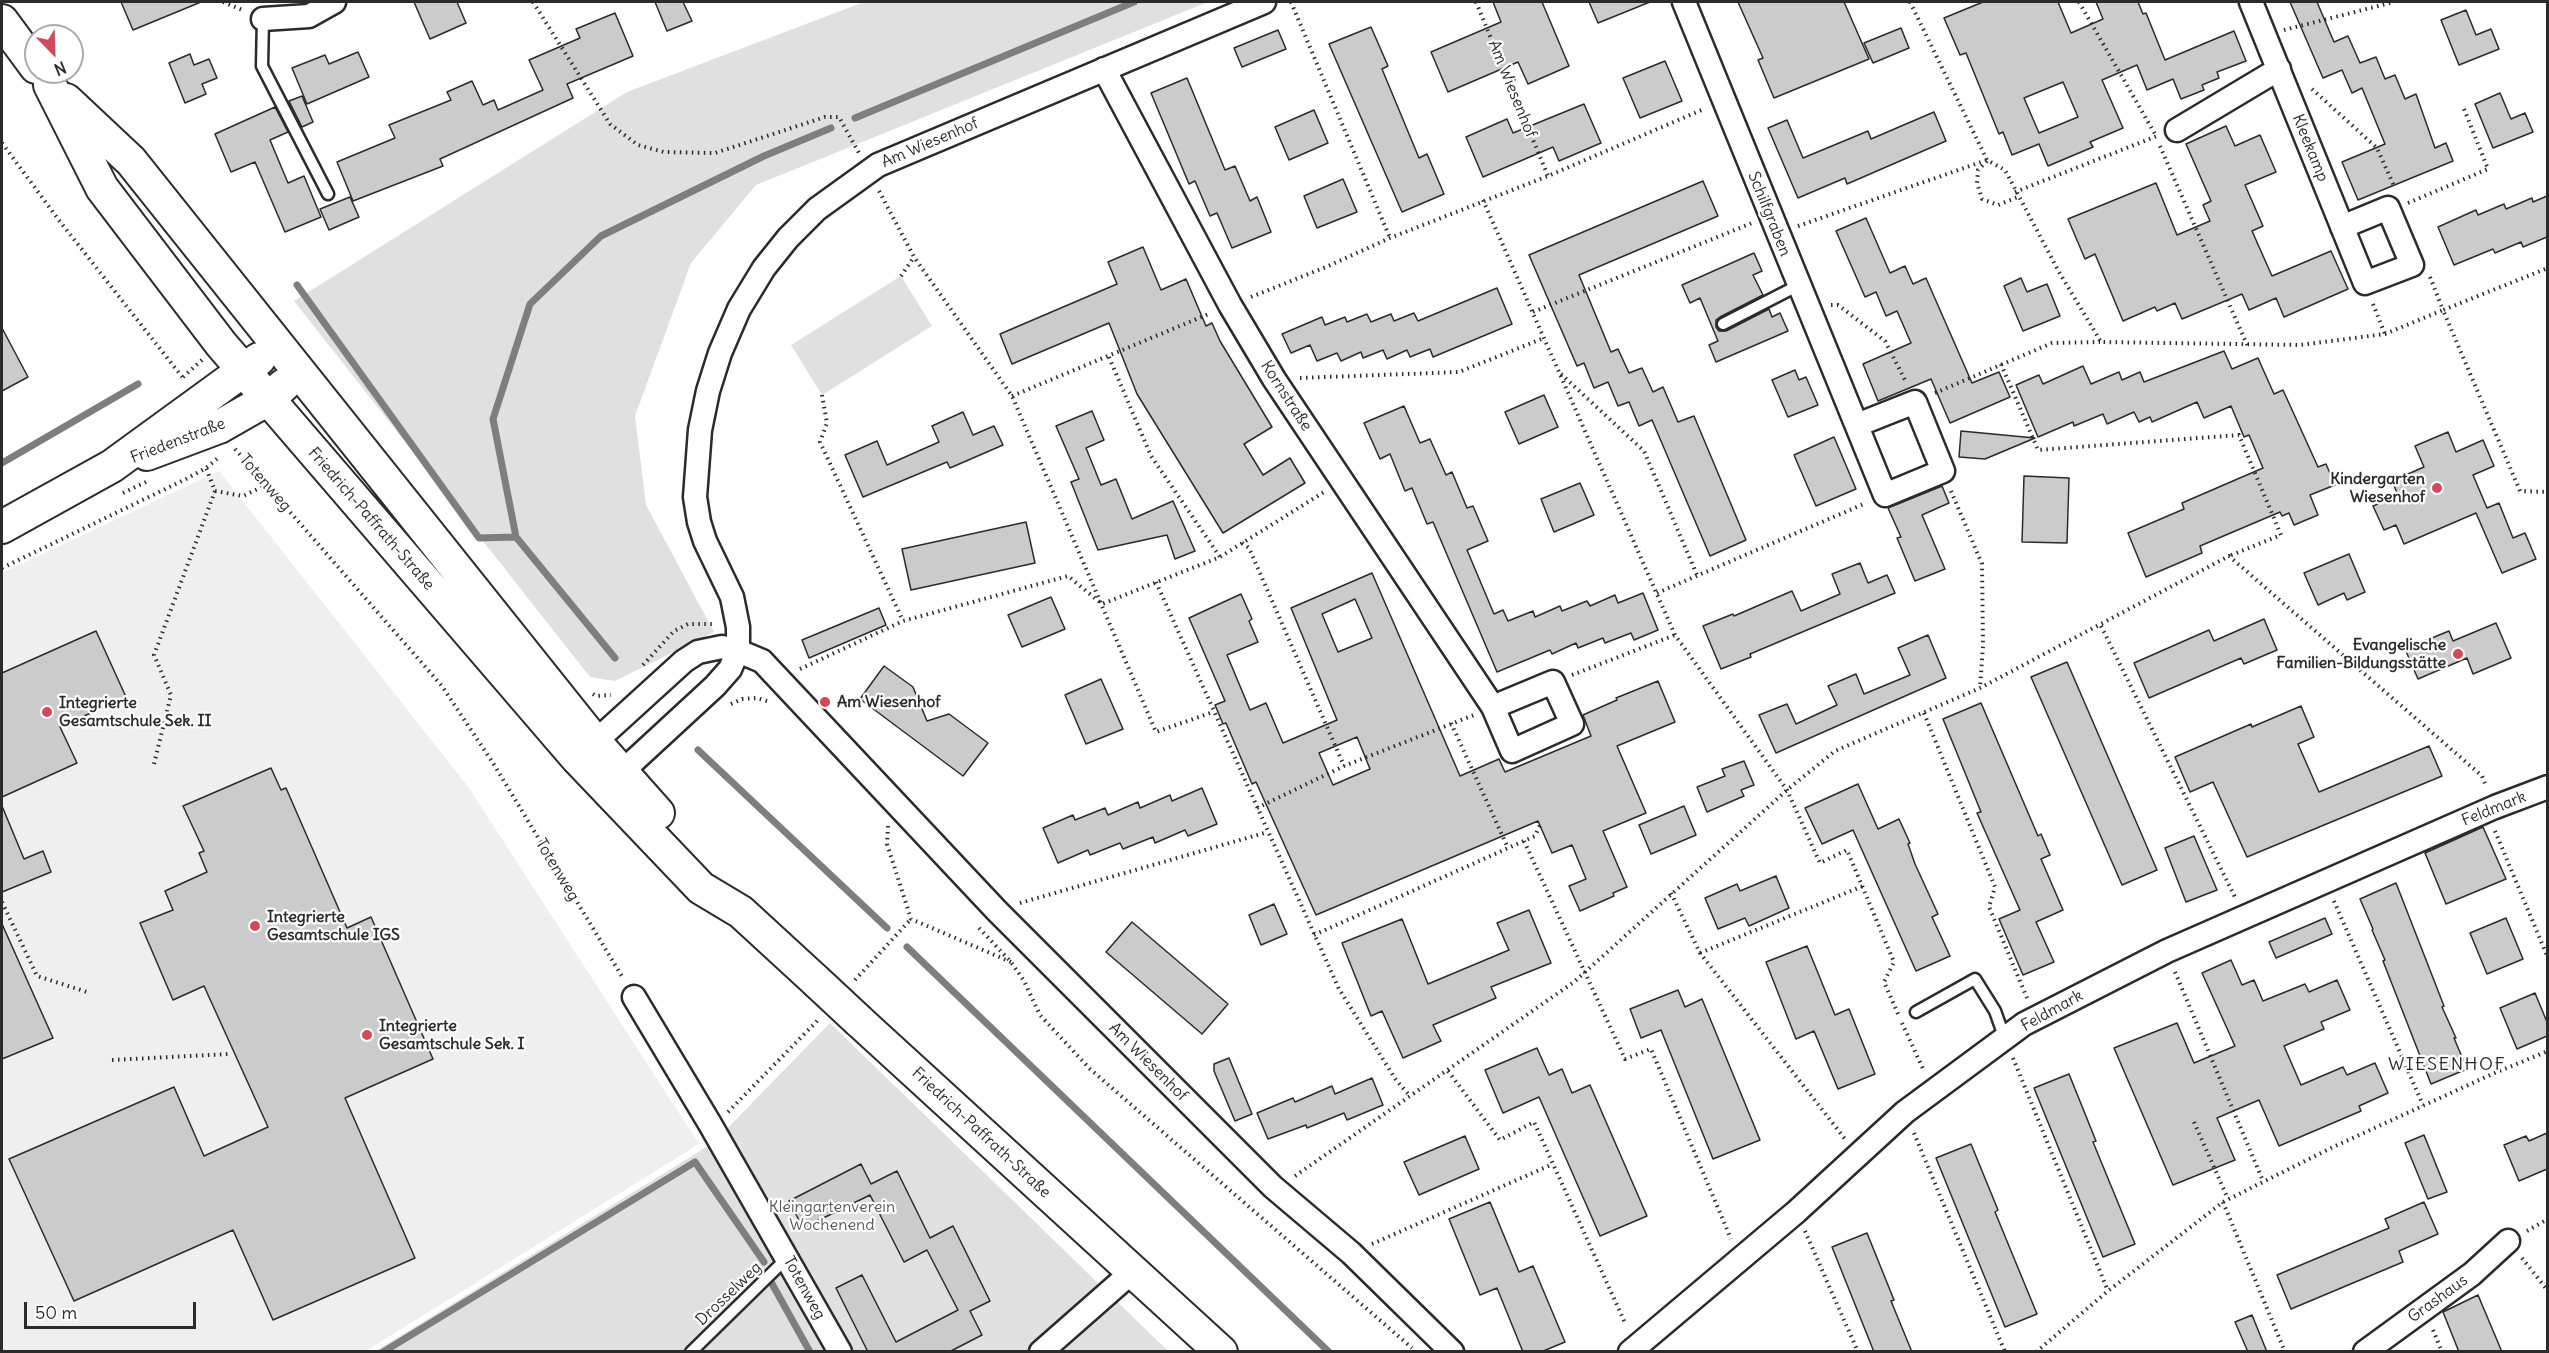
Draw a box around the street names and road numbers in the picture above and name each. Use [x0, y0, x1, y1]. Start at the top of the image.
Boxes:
street label: Am Wiesenhof [1484, 37, 1540, 141]
street label: Kleekamp [2288, 111, 2332, 185]
street label: Am Wiesenhof [879, 114, 981, 172]
street label: Schilfgraben [1743, 169, 1795, 259]
street label: Kornstraße [1256, 357, 1316, 435]
street label: Friedenstraße [128, 414, 228, 468]
street label: Friedrich-Paffrath-Straße [304, 444, 438, 594]
street label: Totenweg [235, 451, 295, 515]
street label: Feldmark [2459, 787, 2529, 831]
street label: Totenweg [531, 835, 583, 905]
street label: Feldmark [2018, 986, 2086, 1036]
street label: Am Wiesenhof [1105, 1019, 1191, 1105]
street label: Friedrich-Paffrath-Straße [908, 1064, 1054, 1202]
street label: Totenweg [779, 1253, 829, 1323]
street label: Drosselweg [692, 1258, 766, 1330]
street label: Grashaus [2404, 1271, 2472, 1327]

